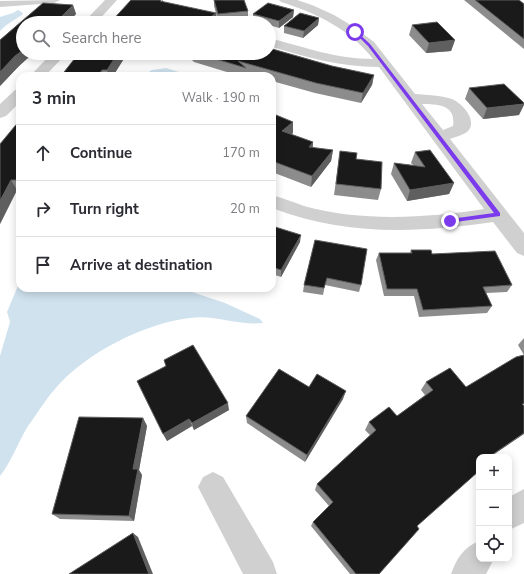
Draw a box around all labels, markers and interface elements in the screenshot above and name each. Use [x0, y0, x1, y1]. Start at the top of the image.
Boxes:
search box [16, 16, 276, 60]
route start [346, 23, 364, 41]
icon: search [30, 27, 52, 49]
text: Search here [62, 28, 142, 48]
text: 3 min [32, 87, 76, 110]
text: Walk · 190 m [182, 89, 260, 107]
icon: ahead [32, 142, 54, 164]
text: Continue [70, 143, 132, 163]
text: 170 m [222, 144, 260, 162]
icon: right [32, 198, 54, 220]
text: Turn right [70, 199, 139, 219]
text: 20 m [230, 200, 260, 218]
route end [441, 212, 459, 230]
icon: arrive [32, 254, 54, 276]
text: Arrive at destination [70, 255, 213, 275]
map controls [476, 454, 512, 562]
button: + [476, 454, 512, 490]
button: − [476, 490, 512, 526]
button: locate [476, 526, 512, 562]

